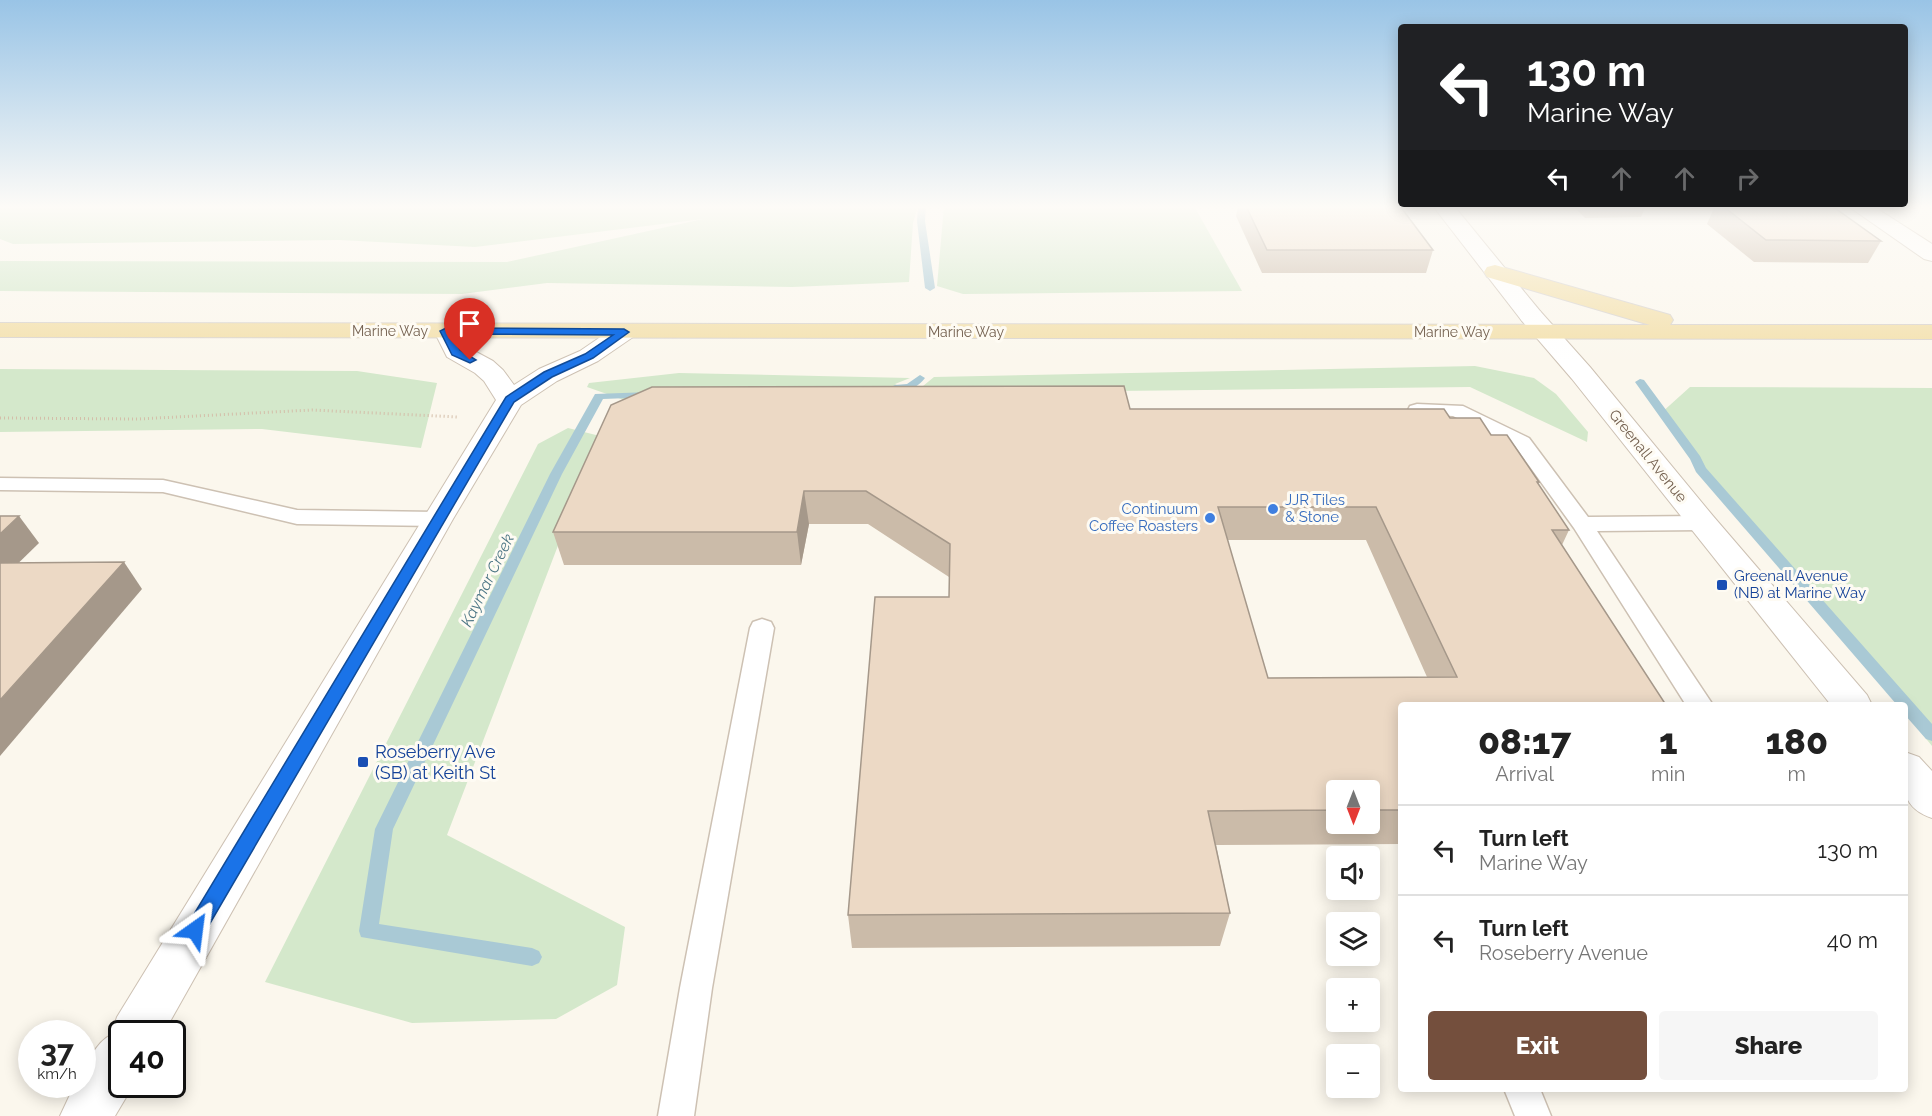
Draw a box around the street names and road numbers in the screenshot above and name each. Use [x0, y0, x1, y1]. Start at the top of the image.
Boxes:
street label: Marine Way [352, 323, 428, 339]
street label: Marine Way [928, 324, 1004, 340]
street label: Marine Way [1414, 324, 1490, 340]
street label: Greenall Avenue [1605, 406, 1691, 506]

